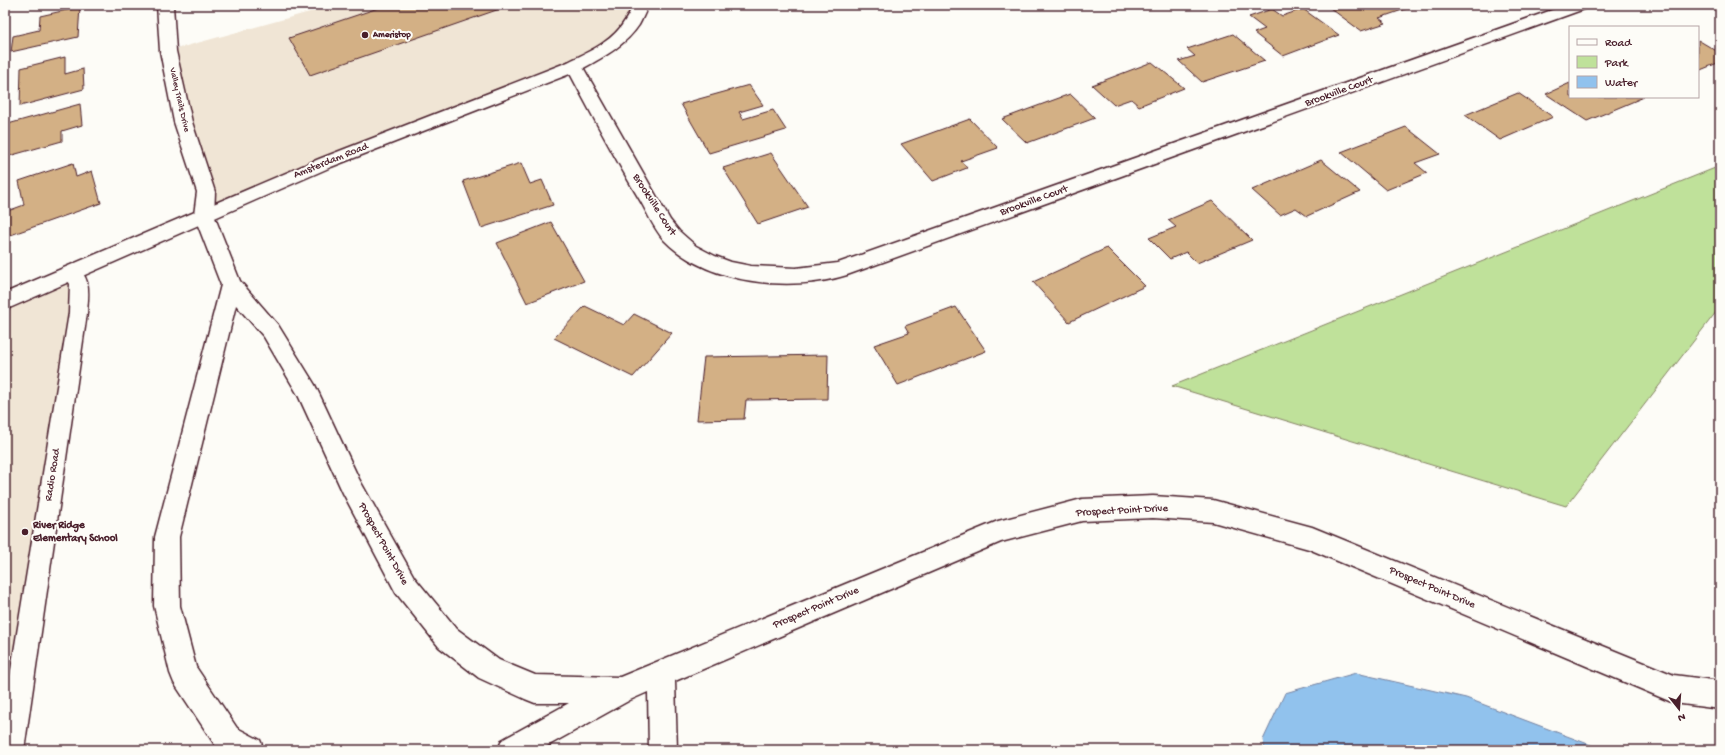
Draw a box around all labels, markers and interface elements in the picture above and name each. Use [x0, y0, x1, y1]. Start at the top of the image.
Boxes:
legend [1569, 26, 1699, 98]
marker: Ameristop [360, 30, 370, 40]
place label: Ameristop [372, 30, 411, 41]
text: Road [1605, 37, 1632, 51]
text: Park [1604, 57, 1630, 71]
street label: Valley Trails Drive [166, 66, 192, 134]
street label: Brookville Court [1302, 74, 1376, 110]
text: Water [1605, 77, 1639, 91]
street label: Amsterdam Road [292, 140, 371, 181]
street label: Brookville Court [629, 171, 679, 239]
street label: Brookville Court [997, 183, 1071, 219]
street label: Radio Road [43, 446, 63, 502]
street label: Prospect Point Drive [355, 500, 411, 587]
street label: Prospect Point Drive [1075, 503, 1169, 519]
place label: River Ridge Elementary School [32, 520, 118, 545]
marker: River Ridge Elementary School [20, 527, 30, 537]
street label: Prospect Point Drive [1386, 564, 1477, 612]
street label: Prospect Point Drive [770, 584, 861, 632]
north arrow [1659, 689, 1699, 729]
text: N [1676, 710, 1687, 723]

